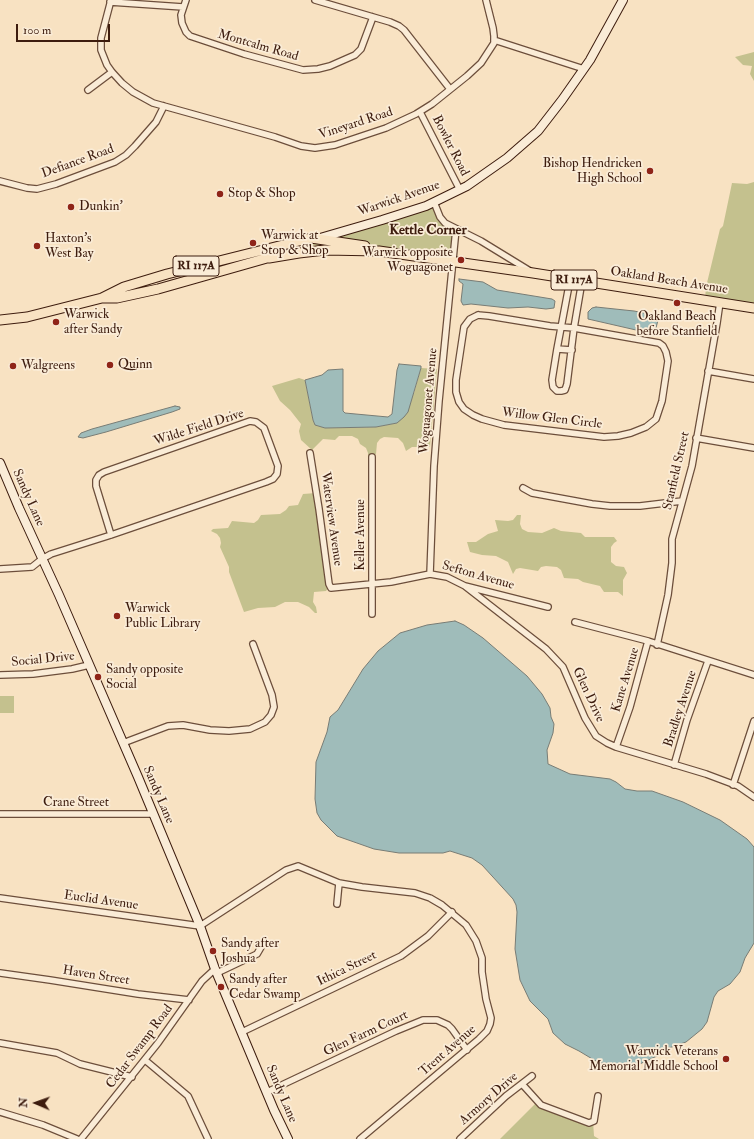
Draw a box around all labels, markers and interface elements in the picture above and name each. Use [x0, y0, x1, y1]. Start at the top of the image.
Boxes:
scale bar [18, 16, 112, 42]
text: 100 m [23, 23, 51, 38]
street label: Montcalm Road [216, 27, 300, 65]
street label: Vineyard Road [317, 105, 395, 143]
street label: Bowler Road [428, 113, 472, 179]
street label: Defiance Road [40, 142, 116, 182]
place label: Bishop Hendricken High School [543, 156, 642, 187]
marker: Bishop Hendricken High School [645, 166, 655, 176]
street label: Warwick Avenue [356, 178, 442, 220]
place label: Stop & Shop [228, 186, 295, 202]
marker: Stop & Shop [215, 189, 225, 199]
place label: Dunkin' [79, 199, 123, 215]
marker: Dunkin' [66, 202, 76, 212]
district label: Kettle Corner [389, 223, 467, 239]
place label: Warwick at Stop & Shop [261, 228, 328, 259]
place label: Haxton's West Bay [45, 231, 93, 262]
marker: Warwick at Stop & Shop [248, 238, 258, 248]
marker: Haxton's West Bay [32, 241, 42, 251]
place label: Warwick opposite Woguagonet [362, 245, 453, 276]
marker: Warwick opposite Woguagonet [456, 255, 466, 265]
road number: RI 117A [173, 256, 219, 276]
street label: Oakland Beach Avenue [609, 264, 729, 298]
road number: RI 117A [551, 270, 597, 290]
marker: Oakland Beach before Stanfield [672, 298, 682, 308]
place label: Warwick after Sandy [64, 307, 122, 338]
place label: Oakland Beach before Stanfield [637, 309, 717, 340]
marker: Warwick after Sandy [51, 317, 61, 327]
street label: Woguagonet Avenue [417, 347, 441, 455]
place label: Quinn [118, 357, 153, 373]
place label: Walgreens [21, 358, 75, 374]
marker: Quinn [105, 360, 115, 370]
marker: Walgreens [8, 361, 18, 371]
street label: Willow Glen Circle [501, 405, 603, 433]
street label: Wilde Field Drive [152, 406, 246, 450]
street label: Stanfield Street [660, 430, 694, 512]
street label: Sandy Lane [8, 467, 48, 529]
street label: Waterview Avenue [317, 471, 345, 567]
street label: Keller Avenue [353, 499, 369, 571]
street label: Sefton Avenue [440, 558, 516, 594]
place label: Warwick Public Library [125, 601, 200, 632]
marker: Warwick Public Library [112, 611, 122, 621]
street label: Kane Avenue [609, 646, 643, 714]
street label: Social Drive [11, 649, 75, 671]
place label: Sandy opposite Social [106, 662, 183, 693]
street label: Glen Drive [568, 665, 608, 725]
street label: Bradley Avenue [661, 669, 701, 749]
marker: Sandy opposite Social [93, 672, 103, 682]
street label: Sandy Lane [139, 764, 177, 826]
street label: Crane Street [43, 795, 109, 811]
street label: Euclid Avenue [63, 888, 139, 914]
place label: Sandy after Joshua [221, 936, 279, 967]
marker: Sandy after Joshua [208, 946, 218, 956]
street label: Ithica Street [315, 948, 379, 990]
street label: Haven Street [61, 963, 131, 989]
place label: Sandy after Cedar Swamp [229, 972, 300, 1003]
marker: Sandy after Cedar Swamp [216, 982, 226, 992]
street label: Cedar Swamp Road [103, 1002, 177, 1092]
street label: Glen Farm Court [321, 1008, 411, 1060]
street label: Trent Avenue [417, 1022, 479, 1080]
place label: Warwick Veterans Memorial Middle School [589, 1044, 718, 1075]
marker: Warwick Veterans Memorial Middle School [721, 1054, 731, 1064]
street label: Sandy Lane [262, 1063, 300, 1125]
street label: Armory Drive [457, 1069, 521, 1129]
north arrow [16, 1083, 56, 1123]
text: N [17, 1097, 30, 1108]

